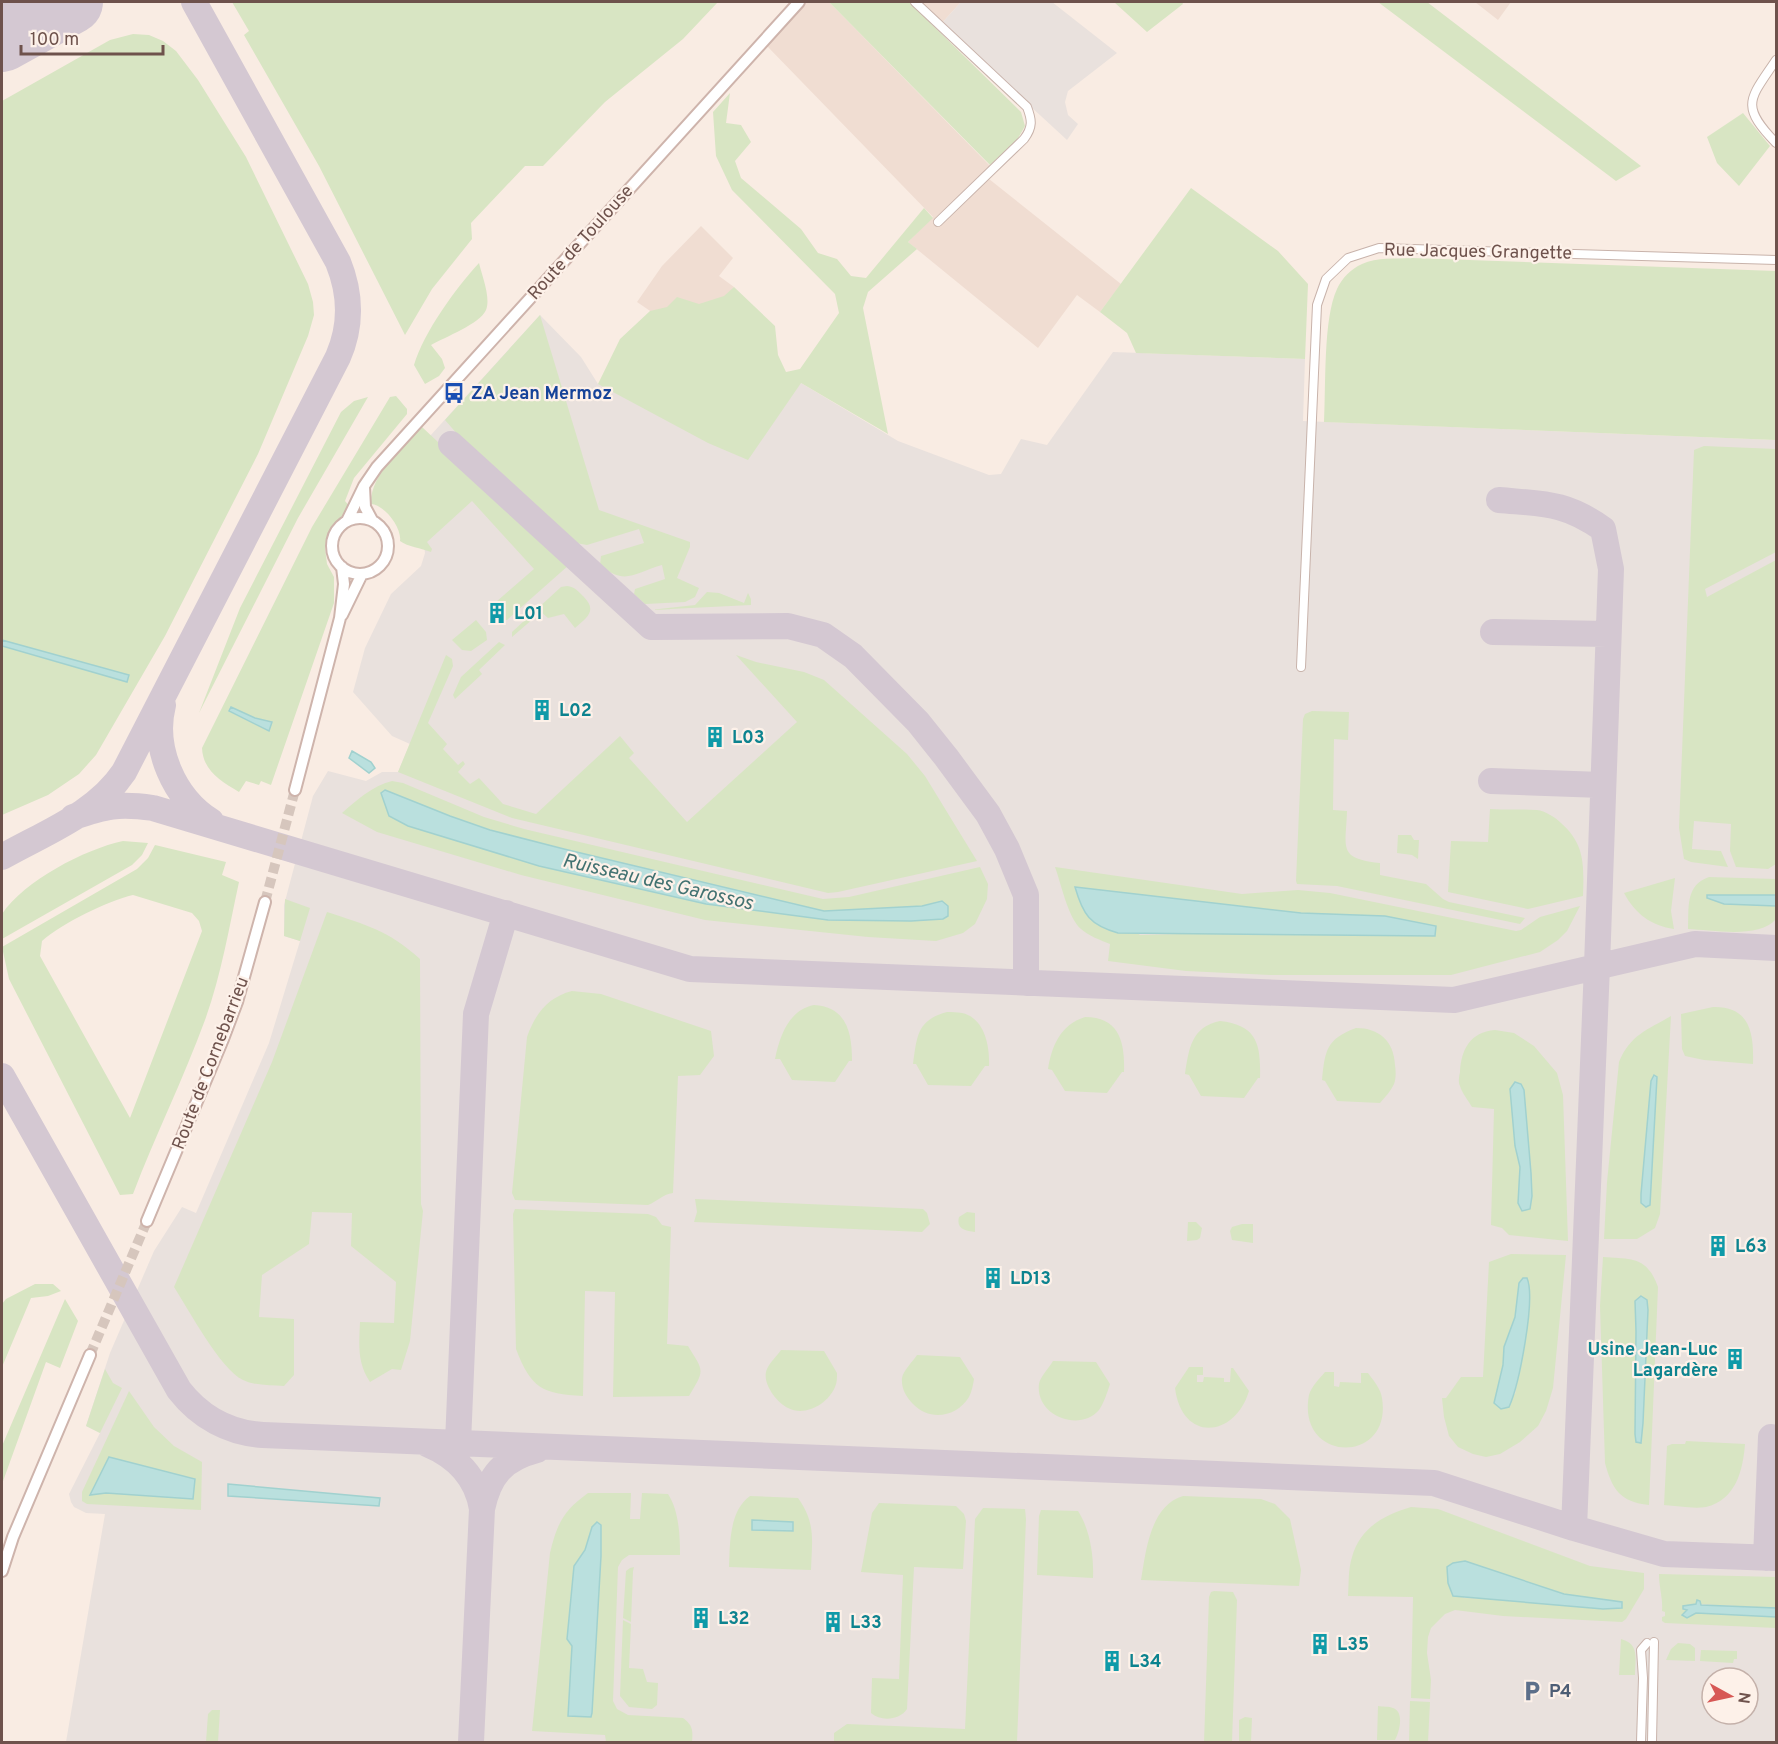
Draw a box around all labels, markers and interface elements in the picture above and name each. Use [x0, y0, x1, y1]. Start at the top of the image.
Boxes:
scale bar [21, 18, 164, 56]
text: 100 m [30, 29, 79, 52]
street label: Route de Toulouse [523, 181, 639, 305]
street label: Rue Jacques Grangette [1384, 239, 1572, 266]
bus stop icon: ZA Jean Mermoz [442, 381, 466, 405]
place label: ZA Jean Mermoz [471, 383, 612, 406]
building icon: L01 [485, 601, 509, 625]
place label: L01 [514, 603, 543, 626]
building icon: L02 [530, 698, 554, 722]
place label: L02 [559, 700, 592, 723]
building icon: L03 [703, 725, 727, 749]
place label: L03 [732, 727, 765, 750]
water label: Ruisseau des Garossos [560, 848, 756, 918]
street label: Route de Cornebarrieu [168, 974, 255, 1153]
building icon: L63 [1706, 1234, 1730, 1258]
place label: L63 [1735, 1236, 1767, 1259]
building icon: LD13 [981, 1266, 1005, 1290]
place label: LD13 [1010, 1268, 1051, 1291]
place label: Usine Jean-Luc Lagardère [1588, 1339, 1718, 1383]
building icon: Usine Jean-Luc Lagardère [1723, 1347, 1747, 1371]
building icon: L32 [689, 1606, 713, 1630]
place label: L32 [718, 1608, 750, 1631]
building icon: L33 [821, 1610, 845, 1634]
place label: L33 [850, 1612, 882, 1635]
building icon: L35 [1308, 1632, 1332, 1656]
place label: L35 [1337, 1634, 1369, 1657]
building icon: L34 [1100, 1649, 1124, 1673]
place label: L34 [1129, 1651, 1162, 1674]
north arrow [1700, 1666, 1760, 1726]
parking icon: P4 [1520, 1679, 1544, 1703]
place label: P4 [1549, 1681, 1572, 1704]
text: N [1732, 1691, 1754, 1705]

